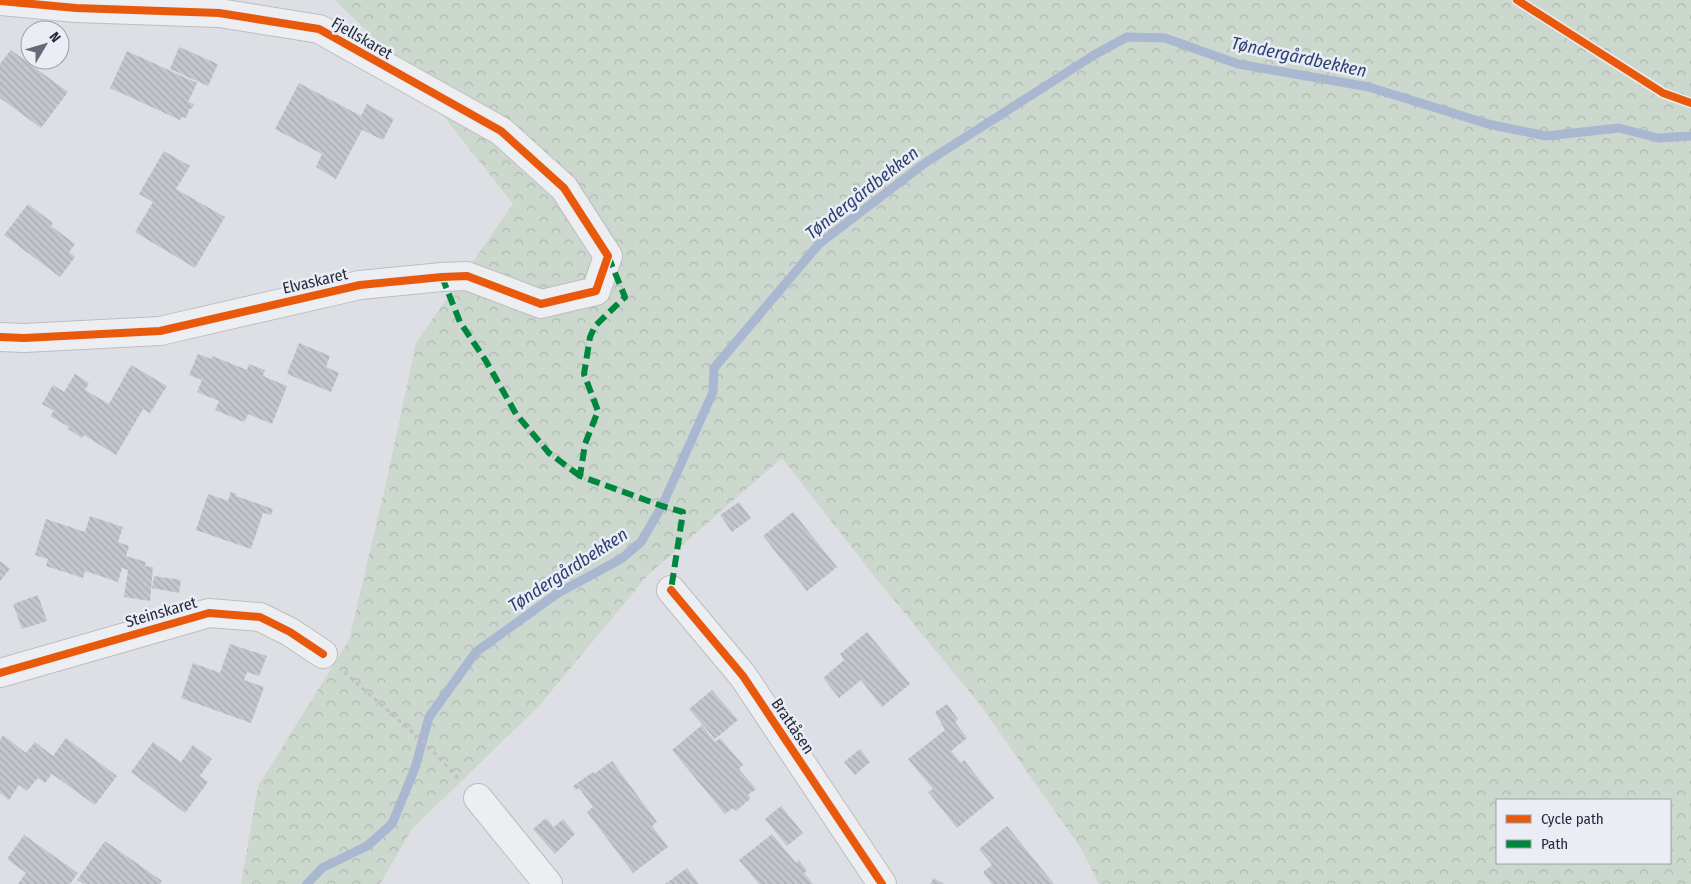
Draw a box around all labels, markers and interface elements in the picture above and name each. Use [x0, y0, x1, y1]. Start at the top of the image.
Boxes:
street label: Fjellskaret [328, 13, 396, 63]
north arrow [20, 20, 70, 70]
text: N [46, 29, 64, 46]
water label: Tøndergårdbekken [1229, 32, 1369, 82]
water label: Tøndergårdbekken [801, 142, 923, 244]
street label: Elvaskaret [281, 264, 350, 298]
water label: Tøndergårdbekken [504, 523, 632, 617]
street label: Steinskaret [123, 593, 200, 631]
street label: Brattåsen [768, 695, 818, 757]
legend [1496, 799, 1671, 864]
text: Cycle path [1541, 810, 1604, 828]
text: Path [1541, 835, 1568, 853]

